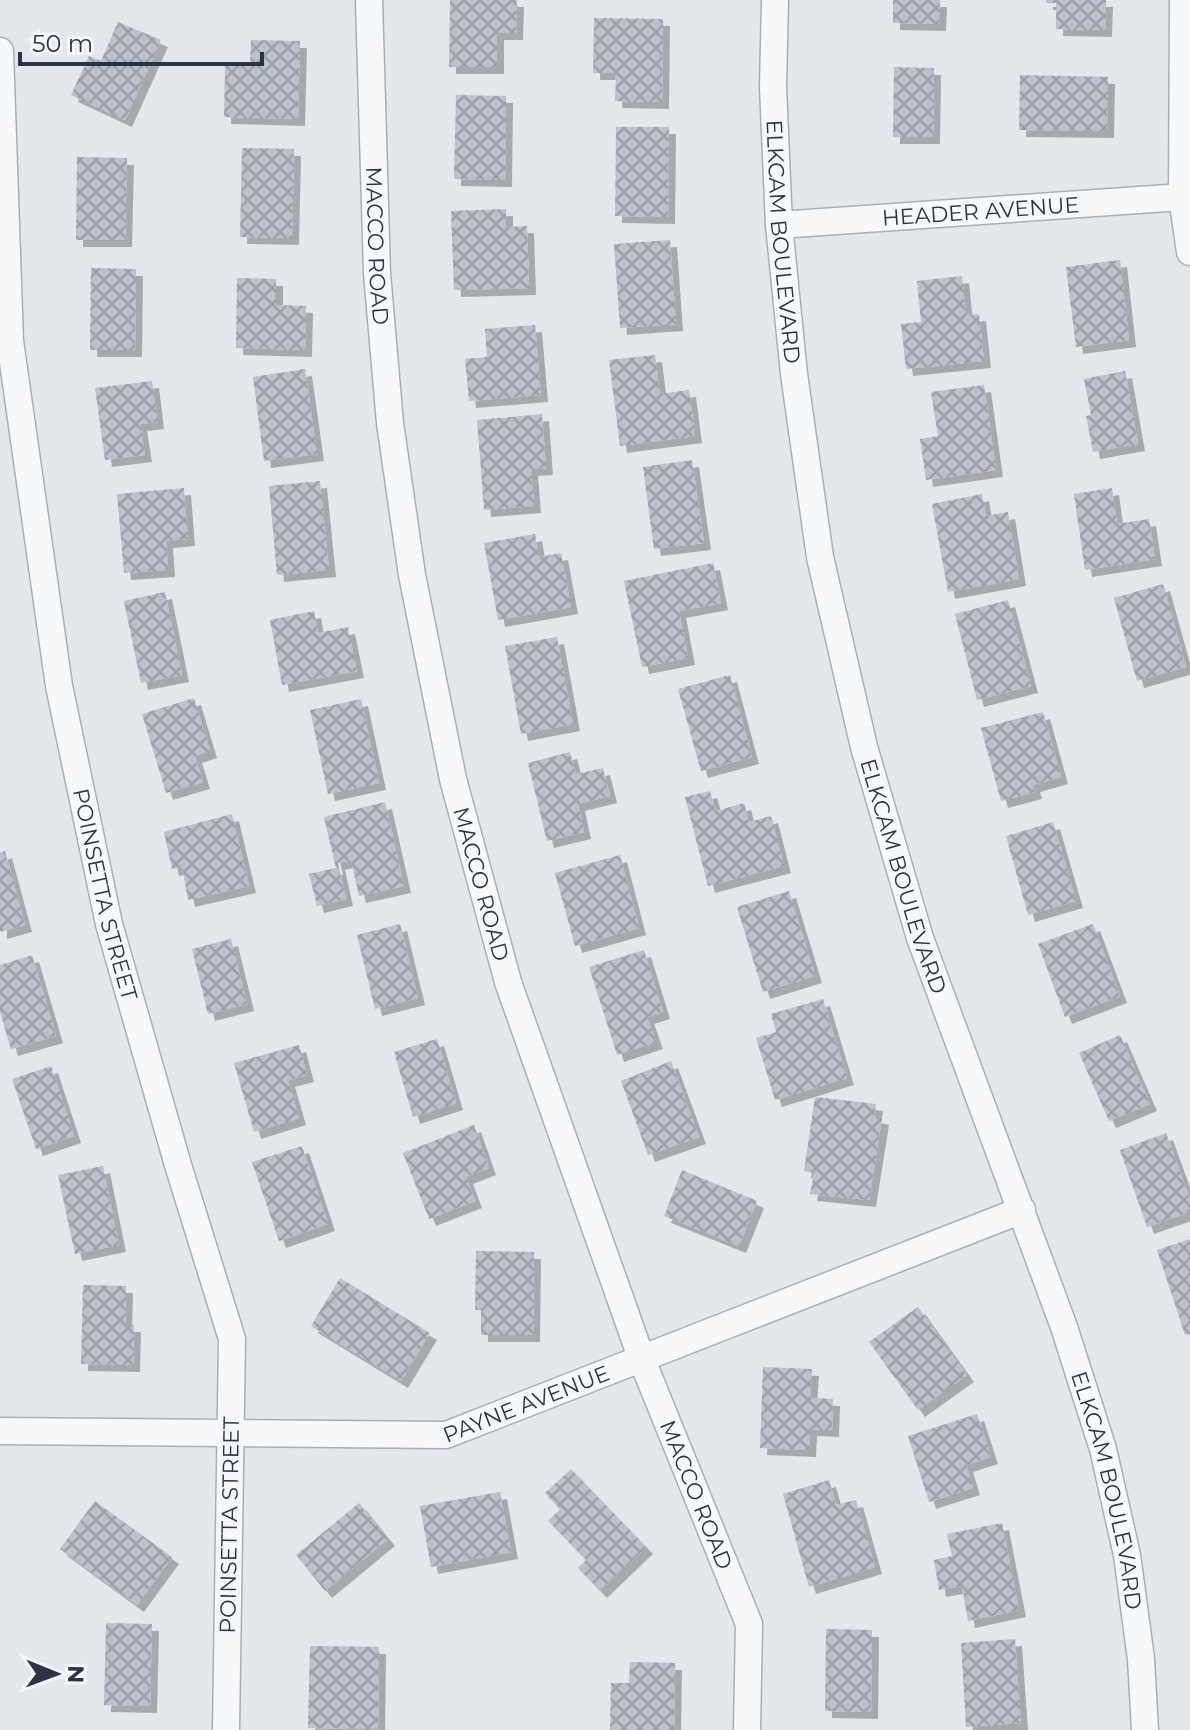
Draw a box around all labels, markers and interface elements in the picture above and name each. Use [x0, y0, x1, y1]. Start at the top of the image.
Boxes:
scale bar [20, 16, 262, 66]
text: 50 m [32, 29, 93, 58]
street label: ELKCAM BOULEVARD [760, 119, 806, 365]
street label: MACCO ROAD [360, 166, 394, 326]
street label: HEADER AVENUE [881, 191, 1080, 232]
street label: ELKCAM BOULEVARD [854, 756, 953, 998]
street label: POINSETTA STREET [67, 786, 143, 1004]
street label: MACCO ROAD [447, 804, 515, 964]
street label: PAYNE AVENUE [439, 1360, 613, 1449]
street label: ELKCAM BOULEVARD [1065, 1368, 1147, 1611]
street label: POINSETTA STREET [214, 1416, 245, 1634]
street label: MACCO ROAD [654, 1416, 738, 1573]
north arrow [16, 1634, 96, 1714]
text: N [62, 1665, 89, 1683]

